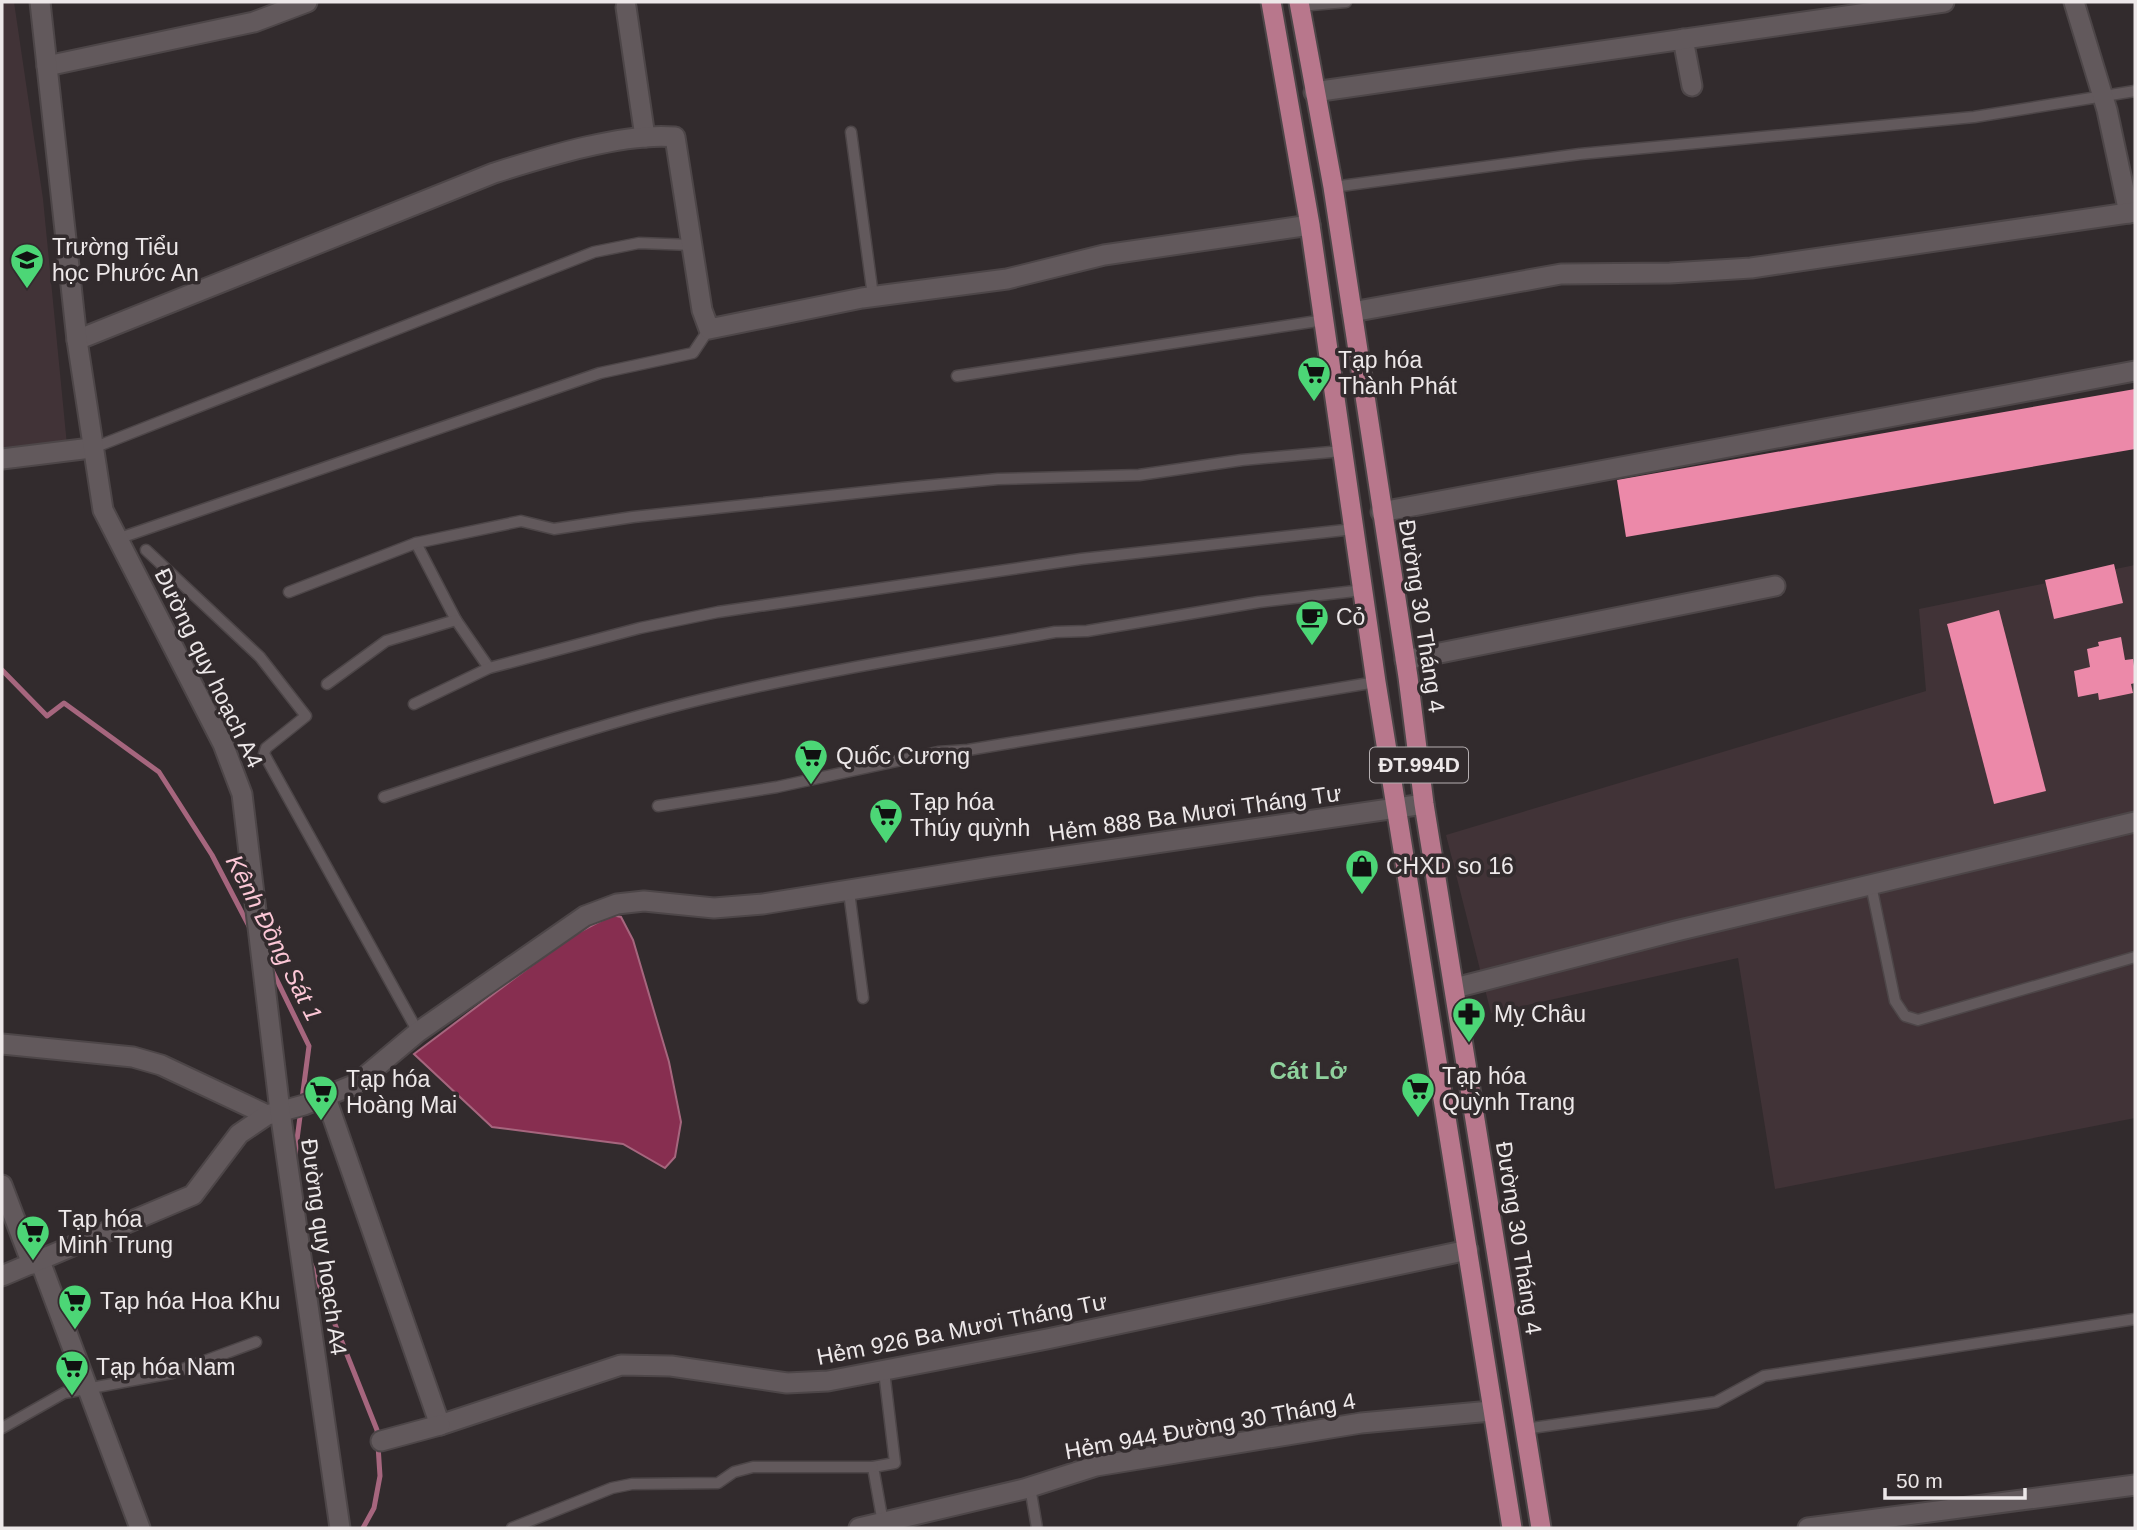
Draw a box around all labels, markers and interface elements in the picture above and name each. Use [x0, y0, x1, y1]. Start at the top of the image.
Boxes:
place label: Trường Tiểu học Phước An [52, 234, 199, 286]
school or university icon: Trường Tiểu học Phước An [8, 241, 46, 290]
place label: Tạp hóa Thành Phát [1338, 347, 1458, 399]
supermarket icon: Tạp hóa Thành Phát [1295, 354, 1333, 403]
street label: Đường 30 Tháng 4 [1394, 518, 1450, 715]
street label: Đường quy hoạch A4 [149, 564, 269, 772]
cafe icon: Cỏ [1293, 598, 1331, 647]
place label: Cỏ [1336, 604, 1365, 630]
supermarket icon: Quốc Cương [792, 737, 830, 786]
place label: Quốc Cương [836, 743, 970, 769]
road number: ĐT.994D [1370, 748, 1468, 782]
street label: Hẻm 888 Ba Mươi Tháng Tư [1047, 780, 1343, 846]
place label: Tạp hóa Thúy quỳnh [910, 789, 1030, 841]
supermarket icon: Tạp hóa Thúy quỳnh [867, 796, 905, 845]
shop icon: CHXD so 16 [1343, 847, 1381, 896]
water label: Kênh Đồng Sát 1 [221, 850, 328, 1025]
place label: CHXD so 16 [1386, 853, 1514, 879]
pharmacy icon: Mỵ Châu [1450, 995, 1488, 1044]
place label: Mỵ Châu [1494, 1001, 1586, 1027]
district label: Cát Lở [1269, 1057, 1347, 1084]
place label: Tạp hóa Quỳnh Trang [1442, 1063, 1575, 1115]
place label: Tạp hóa Hoàng Mai [346, 1066, 457, 1118]
supermarket icon: Tạp hóa Quỳnh Trang [1399, 1070, 1437, 1119]
supermarket icon: Tạp hóa Hoàng Mai [302, 1073, 340, 1122]
street label: Đường quy hoạch A4 [296, 1137, 352, 1357]
street label: Đường 30 Tháng 4 [1491, 1140, 1547, 1337]
place label: Tạp hóa Minh Trung [58, 1206, 173, 1258]
supermarket icon: Tạp hóa Minh Trung [14, 1213, 52, 1262]
supermarket icon: Tạp hóa Hoa Khu [56, 1282, 94, 1331]
place label: Tạp hóa Hoa Khu [100, 1288, 280, 1314]
street label: Hẻm 926 Ba Mươi Tháng Tư [814, 1288, 1110, 1370]
supermarket icon: Tạp hóa Nam [53, 1348, 91, 1397]
place label: Tạp hóa Nam [96, 1354, 235, 1380]
street label: Hẻm 944 Đường 30 Tháng 4 [1063, 1388, 1358, 1464]
scale bar [1885, 1456, 2025, 1500]
text: 50 m [1896, 1469, 1943, 1492]

